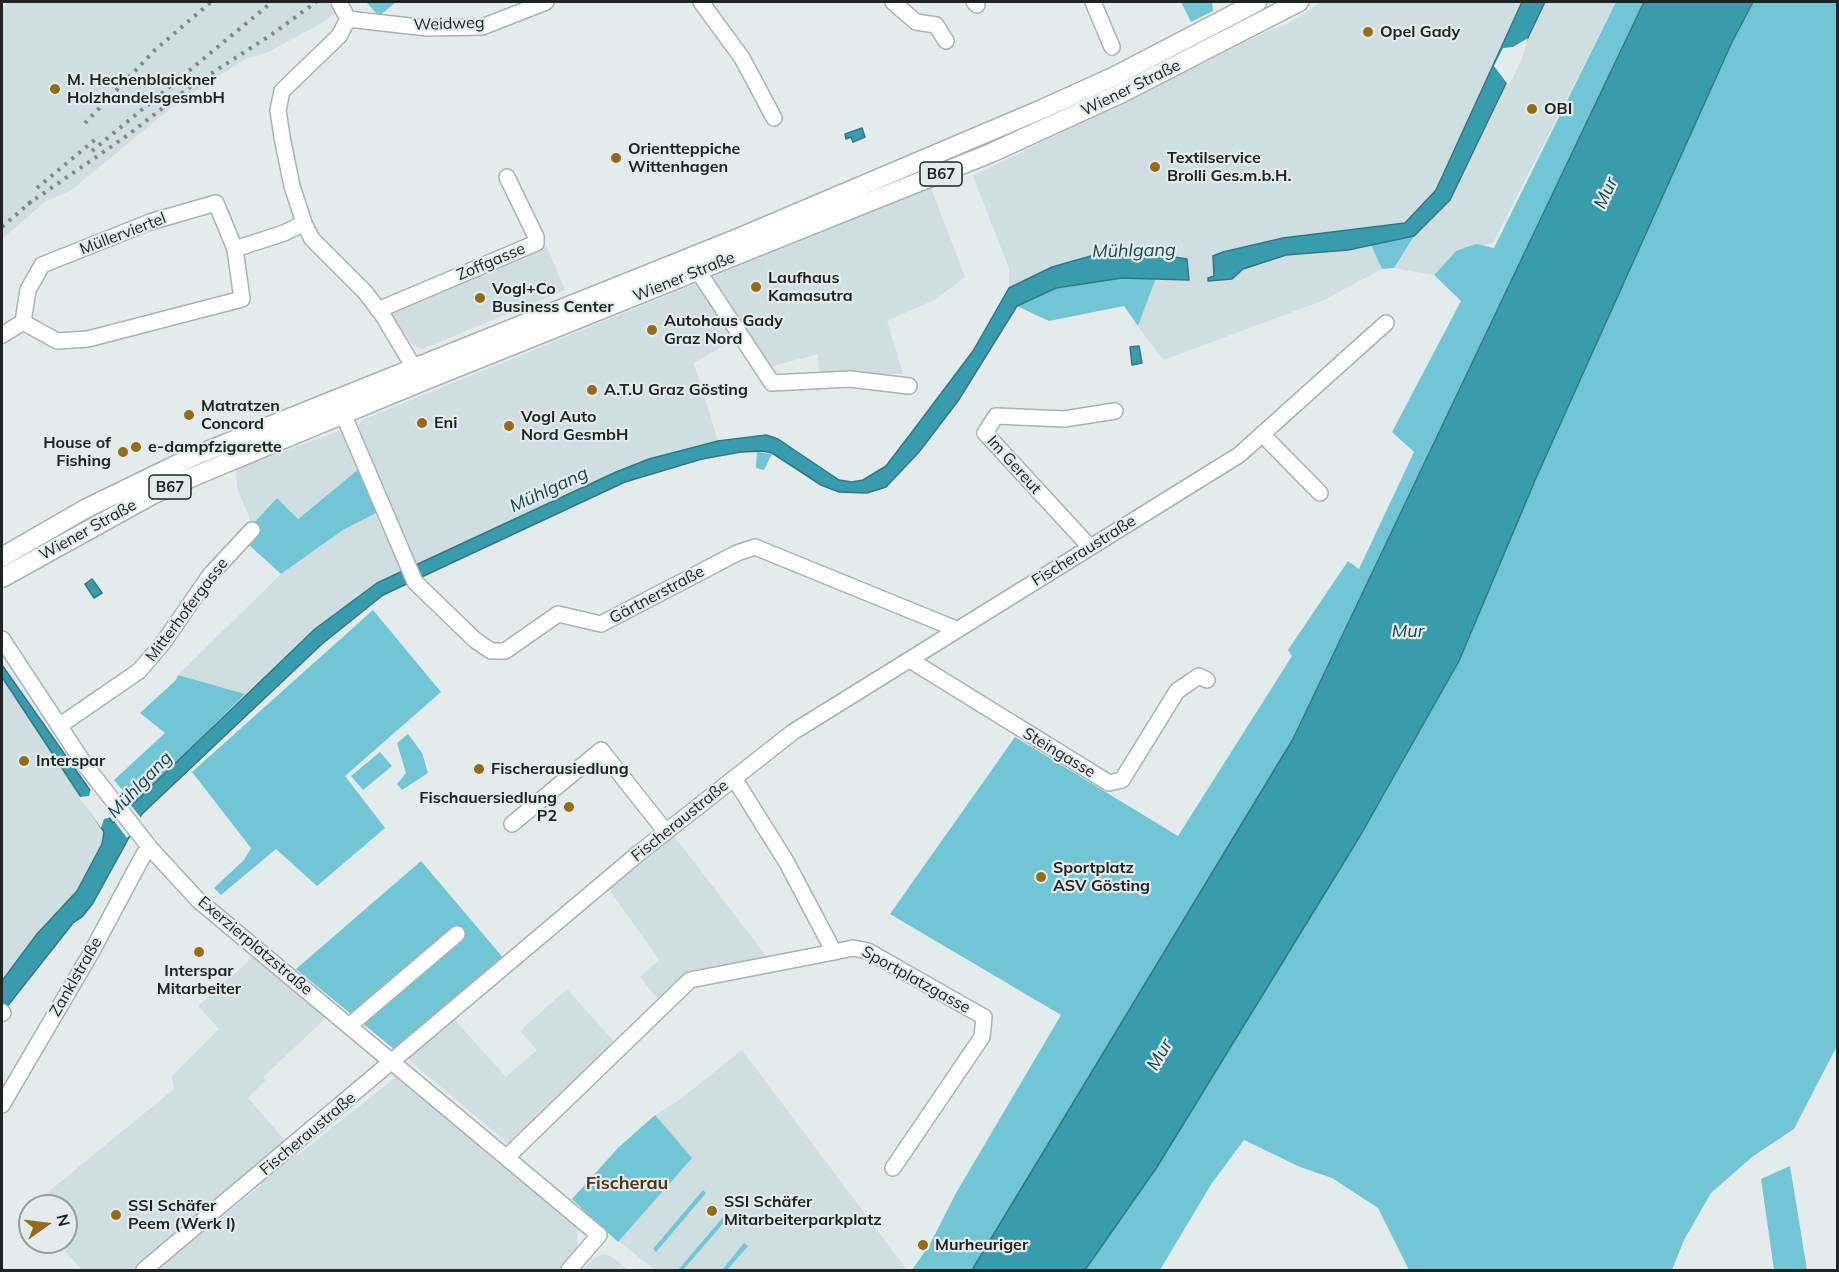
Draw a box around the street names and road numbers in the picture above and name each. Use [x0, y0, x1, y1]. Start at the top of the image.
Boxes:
street label: Weidweg [413, 13, 485, 35]
street label: Wiener Straße [1078, 56, 1184, 120]
road number: B67 [920, 162, 962, 186]
street label: Müllerviertel [77, 209, 169, 259]
street label: Zoffgasse [454, 239, 528, 285]
street label: Wiener Straße [630, 248, 738, 306]
street label: Im Gereut [983, 432, 1045, 498]
road number: B67 [149, 475, 191, 499]
street label: Wiener Straße [36, 495, 140, 565]
street label: Fischeraustraße [1028, 511, 1140, 591]
street label: Mitterhofergasse [142, 554, 232, 666]
street label: Gärtnerstraße [606, 562, 708, 628]
street label: Steingasse [1019, 724, 1099, 782]
street label: Fischeraustraße [628, 776, 732, 866]
street label: Exerzierplatzstraße [194, 893, 316, 999]
street label: Zanklstraße [46, 934, 106, 1020]
street label: Sportplatzgasse [858, 942, 974, 1018]
street label: Fischeraustraße [256, 1088, 360, 1180]

